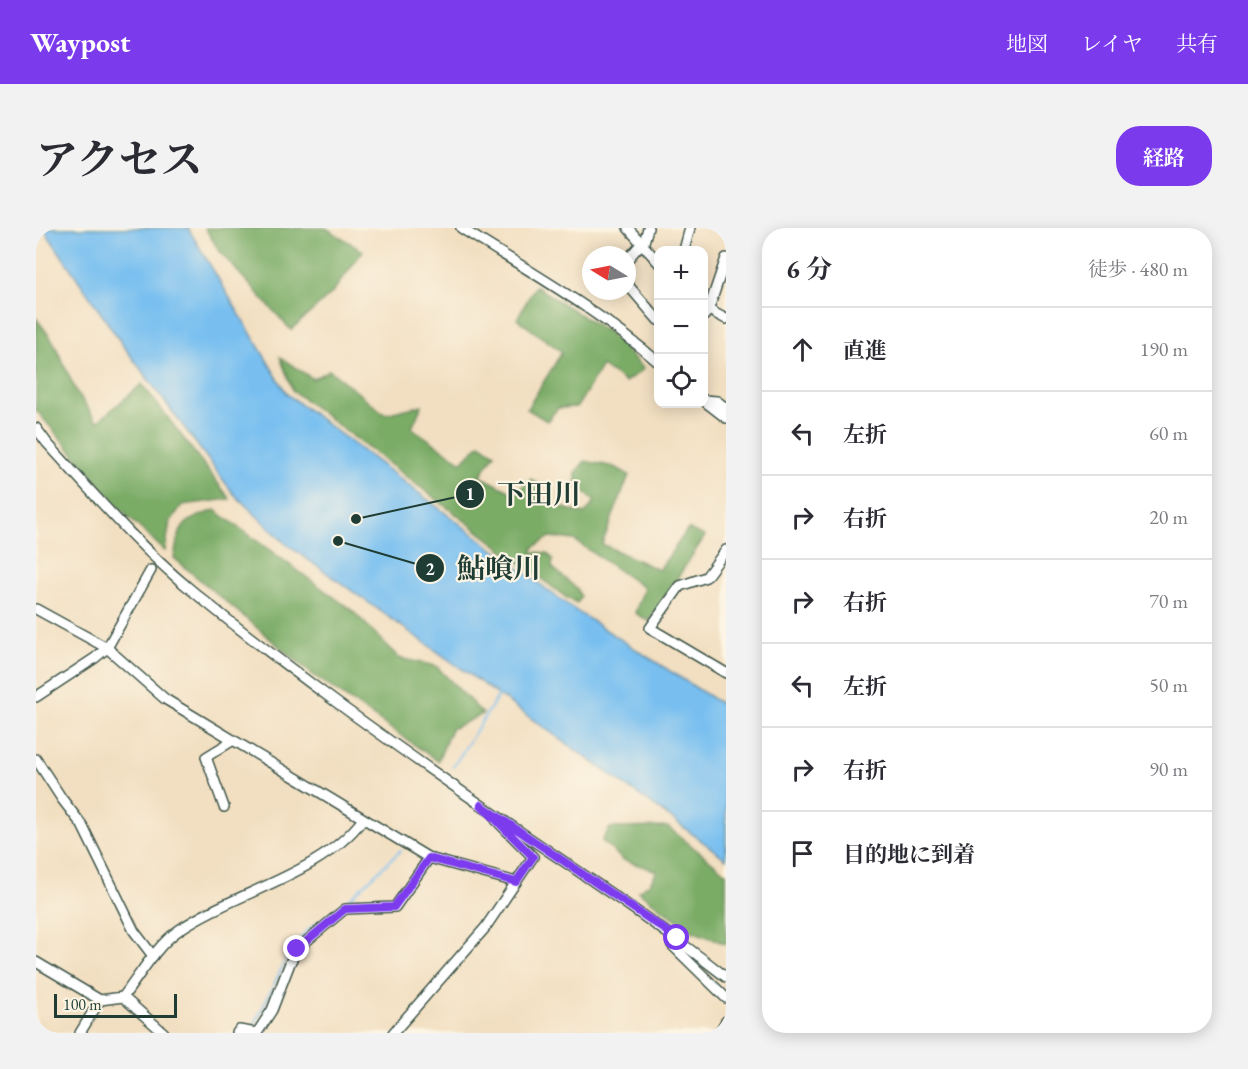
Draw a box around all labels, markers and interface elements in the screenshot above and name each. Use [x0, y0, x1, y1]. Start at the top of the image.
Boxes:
text: Waypost [30, 24, 131, 60]
text: 地図 [1006, 30, 1048, 57]
text: レイヤ [1081, 30, 1143, 57]
text: 共有 [1176, 30, 1218, 57]
button: 経路 [1116, 126, 1212, 186]
text: アクセス [36, 132, 203, 187]
north arrow [582, 246, 636, 300]
map controls [654, 246, 708, 408]
button: + [654, 246, 708, 300]
text: 6 分 [786, 252, 832, 286]
text: 徒歩 · 480 m [1088, 256, 1188, 282]
button: − [654, 300, 708, 354]
icon: ahead [786, 333, 819, 366]
text: 直進 [843, 336, 887, 365]
text: 190 m [1140, 336, 1188, 362]
button: locate [654, 354, 708, 408]
icon: left [786, 417, 819, 450]
text: 左折 [843, 420, 887, 449]
text: 60 m [1149, 420, 1188, 446]
callout: 下田川 [455, 471, 593, 517]
text: 下田川 [497, 476, 581, 512]
text: 1 [465, 482, 475, 505]
icon: right [786, 501, 819, 534]
text: 右折 [843, 504, 887, 533]
text: 20 m [1149, 504, 1188, 530]
callout: 鮎喰川 [415, 545, 553, 591]
text: 鮎喰川 [457, 550, 541, 586]
text: 2 [425, 557, 435, 580]
icon: right [786, 585, 819, 618]
text: 右折 [843, 588, 887, 617]
text: 70 m [1149, 588, 1188, 614]
icon: left [786, 669, 819, 702]
text: 左折 [843, 672, 887, 701]
text: 50 m [1149, 672, 1188, 698]
icon: right [786, 753, 819, 786]
text: 右折 [843, 756, 887, 785]
text: 90 m [1149, 756, 1188, 782]
icon: arrive [786, 837, 819, 870]
text: 目的地に到着 [843, 840, 975, 869]
route start [663, 924, 689, 950]
route end [283, 935, 309, 961]
scale bar [54, 991, 177, 1018]
text: 100 m [63, 994, 102, 1015]

